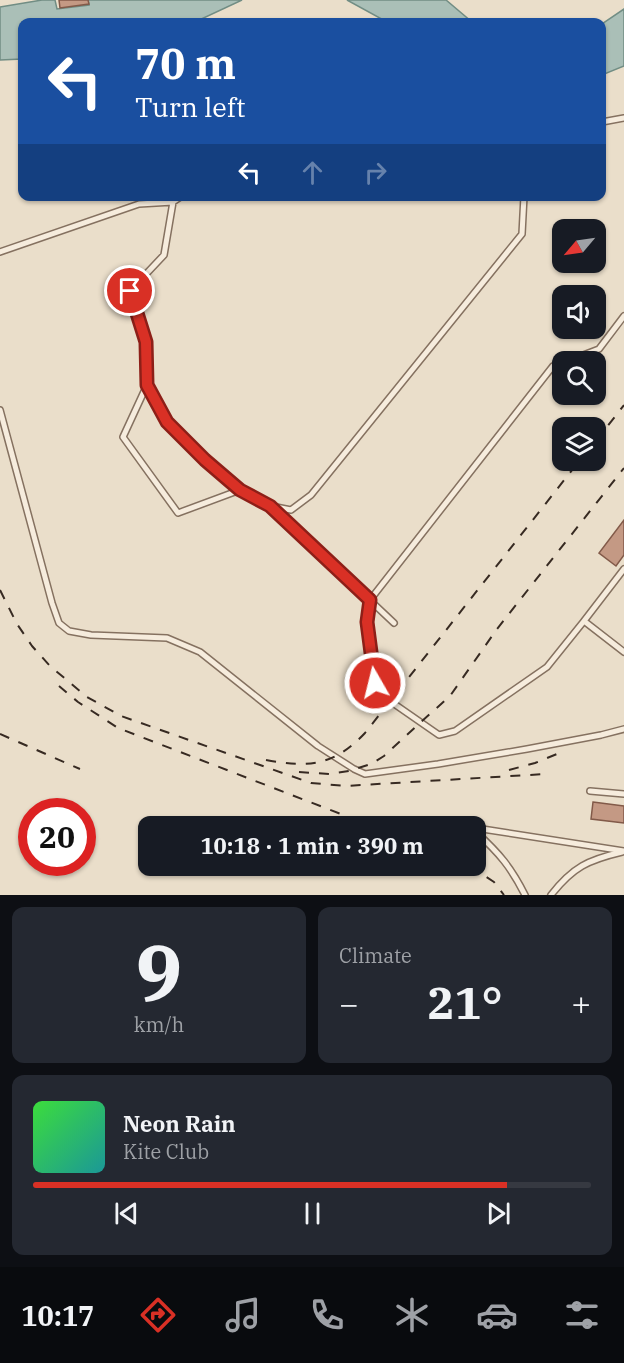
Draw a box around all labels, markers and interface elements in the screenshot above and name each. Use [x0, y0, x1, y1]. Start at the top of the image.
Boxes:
text: 70 m [135, 36, 236, 91]
icon: left [36, 42, 114, 120]
text: Turn left [135, 89, 246, 124]
icon: left [233, 156, 266, 189]
icon: ahead [296, 156, 329, 189]
icon: right [359, 156, 392, 189]
north arrow [552, 219, 606, 273]
map controls [552, 219, 606, 471]
pin [104, 265, 155, 316]
icon: arrive [113, 274, 146, 307]
button: sound [552, 285, 606, 339]
button: search [552, 351, 606, 405]
button: layers [552, 417, 606, 471]
position arrow [343, 651, 407, 715]
speed limit sign: 20 [18, 798, 96, 876]
text: 10:18 · 1 min · 390 m [200, 831, 424, 860]
text: 9 [136, 921, 182, 1022]
text: Climate [339, 942, 412, 969]
text: 21° [427, 973, 503, 1031]
text: − [339, 982, 359, 1025]
text: + [571, 982, 591, 1025]
text: km/h [134, 1011, 184, 1038]
text: Neon Rain [123, 1109, 236, 1138]
text: Kite Club [123, 1138, 209, 1165]
icon: previous [110, 1197, 143, 1230]
icon: pause [296, 1197, 329, 1230]
icon: next [482, 1197, 515, 1230]
icon: directions [137, 1294, 179, 1336]
icon: music [222, 1294, 264, 1336]
icon: phone [306, 1294, 348, 1336]
icon: climate [391, 1294, 433, 1336]
icon: car [476, 1294, 518, 1336]
icon: filters [561, 1294, 603, 1336]
text: 10:17 [21, 1298, 94, 1333]

